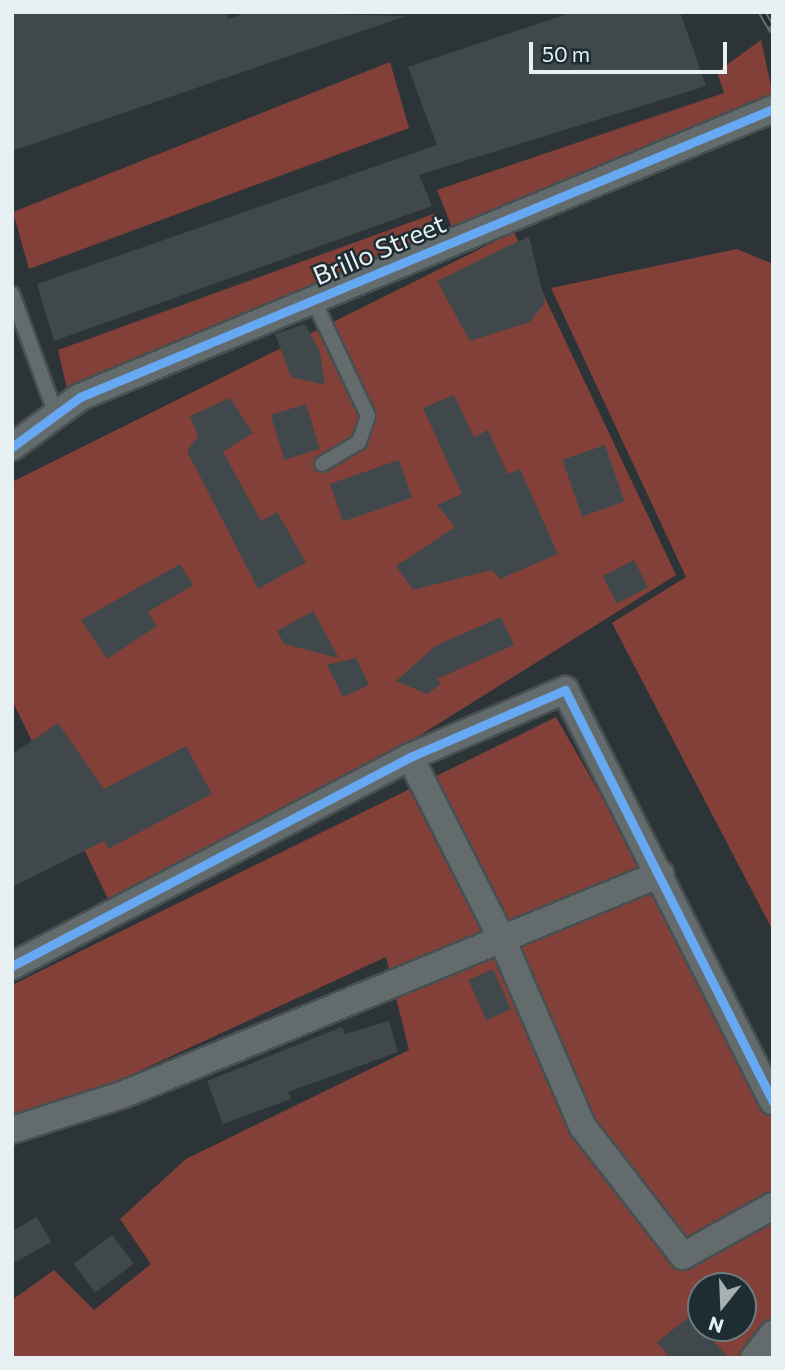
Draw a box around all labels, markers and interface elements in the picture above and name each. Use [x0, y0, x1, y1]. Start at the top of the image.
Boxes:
scale bar [533, 28, 731, 72]
text: 50 m [542, 41, 590, 66]
street label: Brillo Street [308, 207, 450, 291]
north arrow [687, 1272, 757, 1342]
text: N [706, 1312, 726, 1339]

